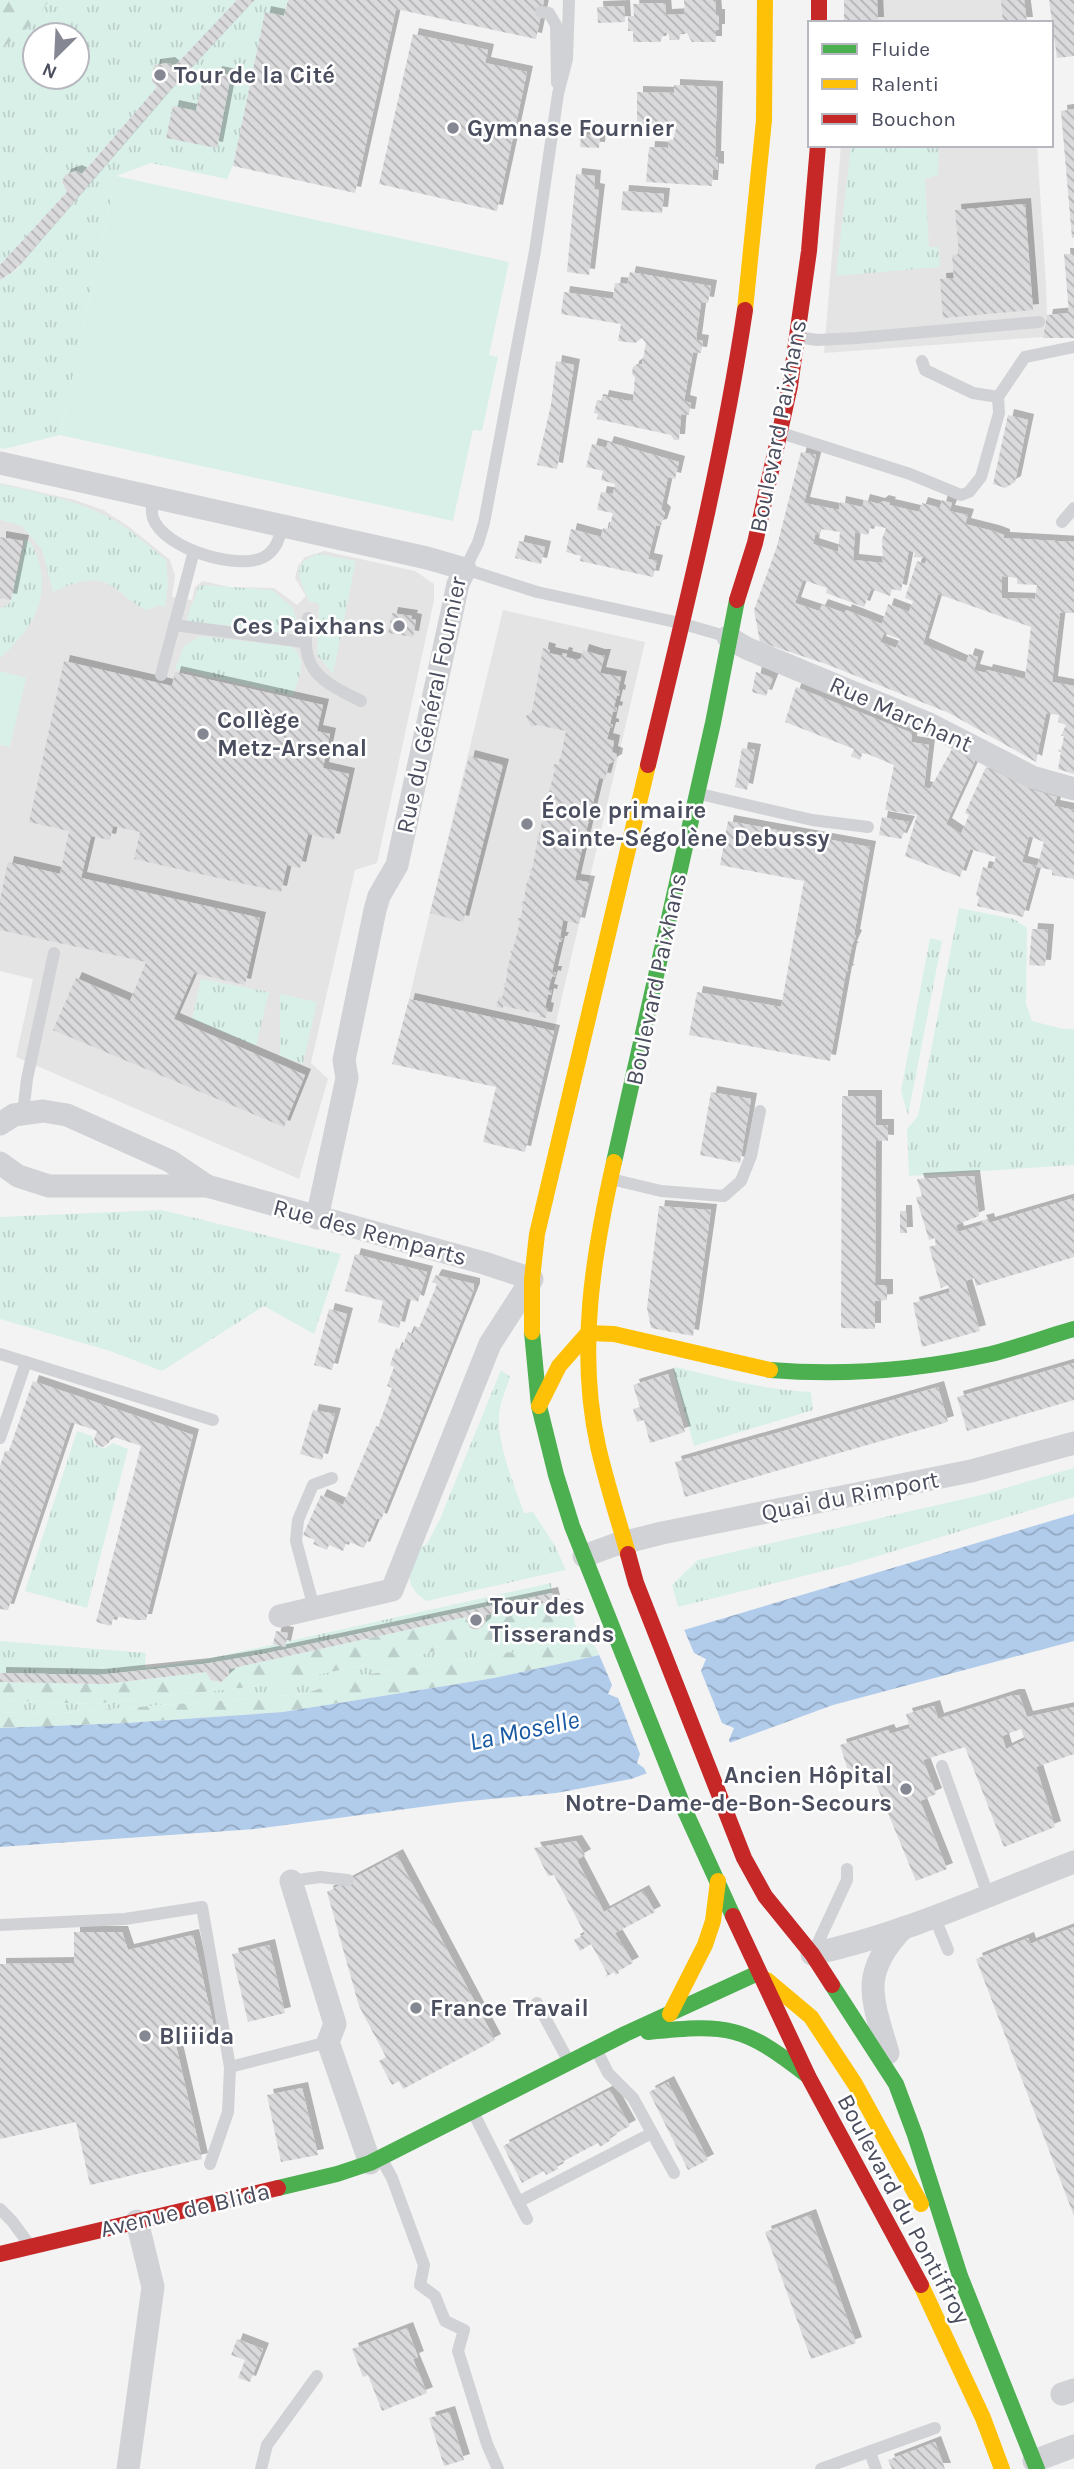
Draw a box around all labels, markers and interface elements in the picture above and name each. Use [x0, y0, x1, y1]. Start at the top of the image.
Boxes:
north arrow [21, 21, 91, 91]
legend [808, 21, 1053, 147]
text: Fluide [871, 37, 930, 61]
text: N [39, 58, 60, 83]
place label: Tour de la Cité [174, 61, 335, 89]
marker: Tour de la Cité [152, 67, 168, 83]
text: Ralenti [871, 72, 939, 96]
text: Bouchon [871, 107, 956, 131]
place label: Gymnase Fournier [467, 114, 674, 142]
marker: Gymnase Fournier [445, 120, 461, 136]
street label: Boulevard Paixhans [744, 317, 812, 535]
street label: Rue du Général Fournier [390, 574, 472, 836]
place label: Ces Paixhans [233, 612, 385, 640]
marker: Ces Paixhans [391, 618, 407, 634]
street label: Rue Marchant [825, 670, 977, 758]
place label: Collège Metz-Arsenal [217, 706, 367, 762]
marker: Collège Metz-Arsenal [195, 726, 211, 742]
place label: École primaire Sainte-Ségolène Debussy [541, 794, 830, 852]
marker: École primaire Sainte-Ségolène Debussy [519, 816, 535, 832]
street label: Boulevard Paixhans [620, 870, 692, 1088]
street label: Rue des Remparts [270, 1193, 470, 1271]
street label: Quai du Rimport [759, 1465, 941, 1527]
place label: Tour des Tisserands [490, 1592, 614, 1648]
marker: Tour des Tisserands [468, 1612, 484, 1628]
water label: La Moselle [466, 1704, 582, 1757]
place label: Ancien Hôpital Notre-Dame-de-Bon-Secours [565, 1761, 892, 1817]
marker: Ancien Hôpital Notre-Dame-de-Bon-Secours [898, 1781, 914, 1797]
place label: France Travail [430, 1994, 589, 2022]
marker: France Travail [408, 2000, 424, 2016]
place label: Bliiida [159, 2022, 234, 2050]
marker: Bliiida [137, 2028, 153, 2044]
street label: Boulevard du Pontiffroy [831, 2089, 977, 2329]
street label: Avenue de Blida [97, 2177, 273, 2243]

